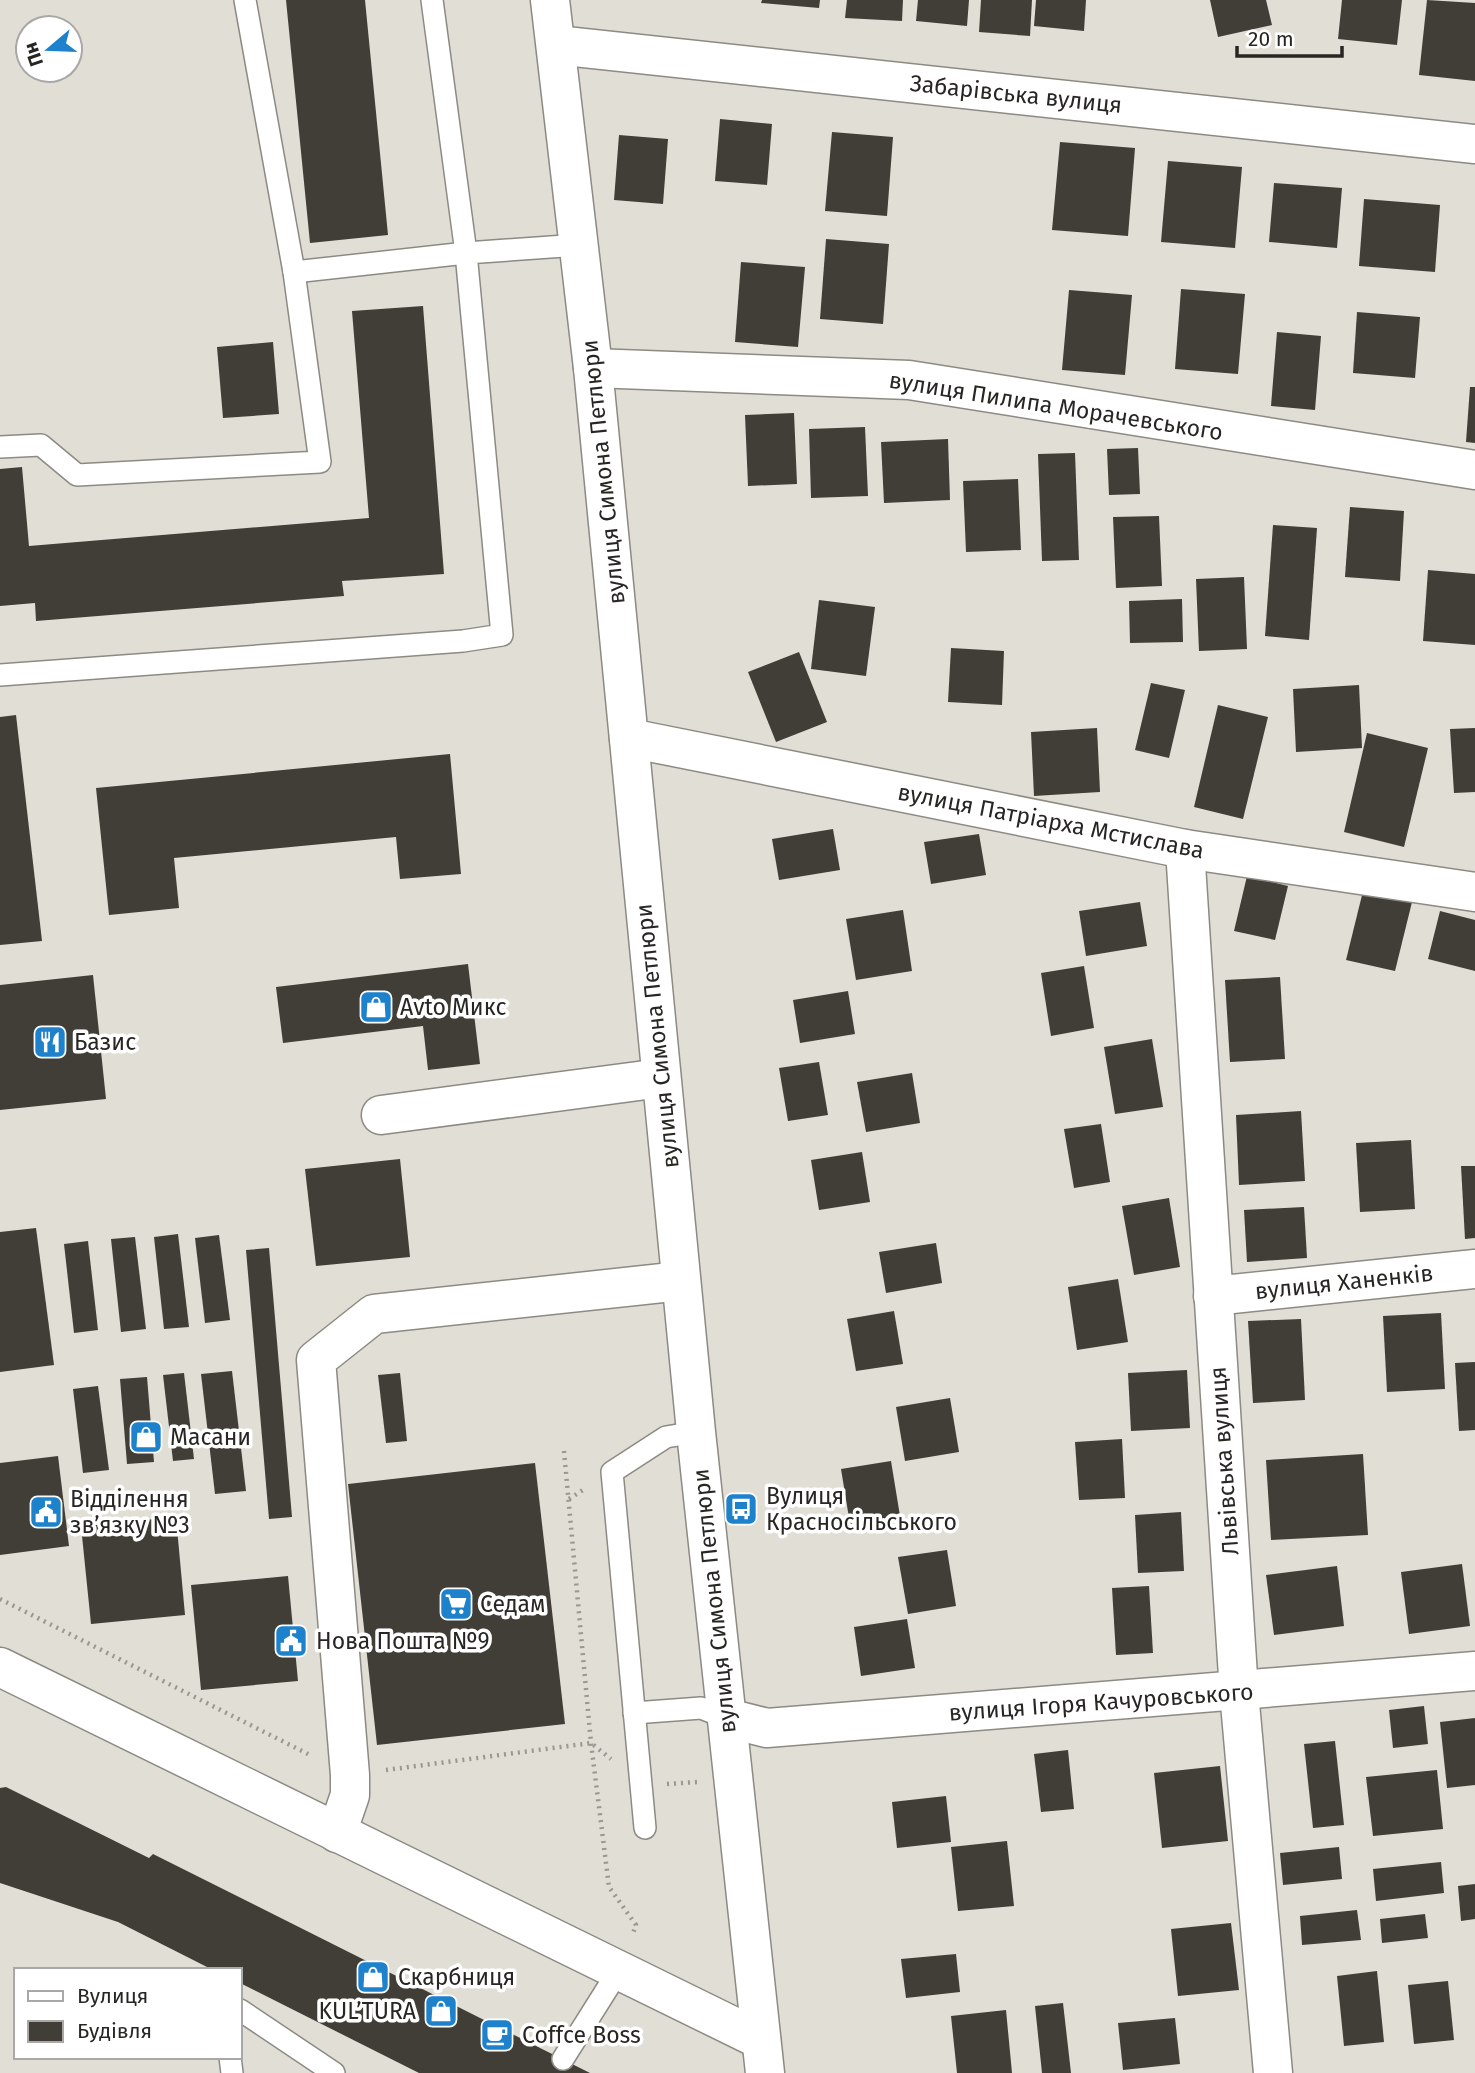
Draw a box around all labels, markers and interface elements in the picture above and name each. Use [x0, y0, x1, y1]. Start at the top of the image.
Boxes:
north arrow [14, 14, 84, 84]
scale bar [1237, 14, 1342, 58]
text: 20 m [1248, 26, 1294, 52]
text: Пн [19, 39, 48, 69]
street label: Забарівська вулиця [909, 69, 1123, 119]
street label: вулиця Симона Петлюри [575, 338, 631, 606]
street label: вулиця Пилипа Морачевського [887, 366, 1225, 446]
street label: вулиця Патріарха Мстислава [895, 778, 1207, 864]
street label: вулиця Симона Петлюри [629, 902, 685, 1170]
shop icon: Avto Микс [357, 988, 395, 1026]
place label: Avto Микс [400, 993, 506, 1021]
restaurant icon: Базис [31, 1023, 69, 1061]
place label: Базис [74, 1028, 136, 1056]
street label: вулиця Ханенків [1254, 1259, 1434, 1305]
street label: Львівська вулиця [1203, 1366, 1245, 1556]
shop icon: Масани [127, 1418, 165, 1456]
place label: Масани [170, 1423, 251, 1451]
street label: вулиця Симона Петлюри [686, 1467, 742, 1735]
place label: Вулиця Красносільського [766, 1482, 957, 1536]
place label: Відділення зв’язку №3 [70, 1485, 190, 1539]
bus stop icon: Вулиця Красносільського [722, 1490, 760, 1528]
public building icon: Відділення зв’язку №3 [27, 1493, 65, 1531]
supermarket icon: Седам [437, 1585, 475, 1623]
place label: Седам [480, 1590, 546, 1618]
public building icon: Нова Пошта №9 [272, 1622, 310, 1660]
place label: Нова Пошта №9 [316, 1627, 490, 1655]
street label: вулиця Ігоря Качуровського [948, 1677, 1254, 1727]
shop icon: Скарбниця [354, 1958, 392, 1996]
place label: Скарбниця [398, 1963, 515, 1991]
legend [14, 1968, 242, 2059]
text: Вулиця [77, 1983, 148, 2009]
shop icon: KUL’TURA [422, 1992, 460, 2030]
place label: KUL’TURA [319, 1997, 417, 2025]
cafe icon: Coffce Boss [478, 2016, 516, 2054]
text: Будівля [77, 2018, 152, 2044]
place label: Coffce Boss [522, 2021, 641, 2049]

